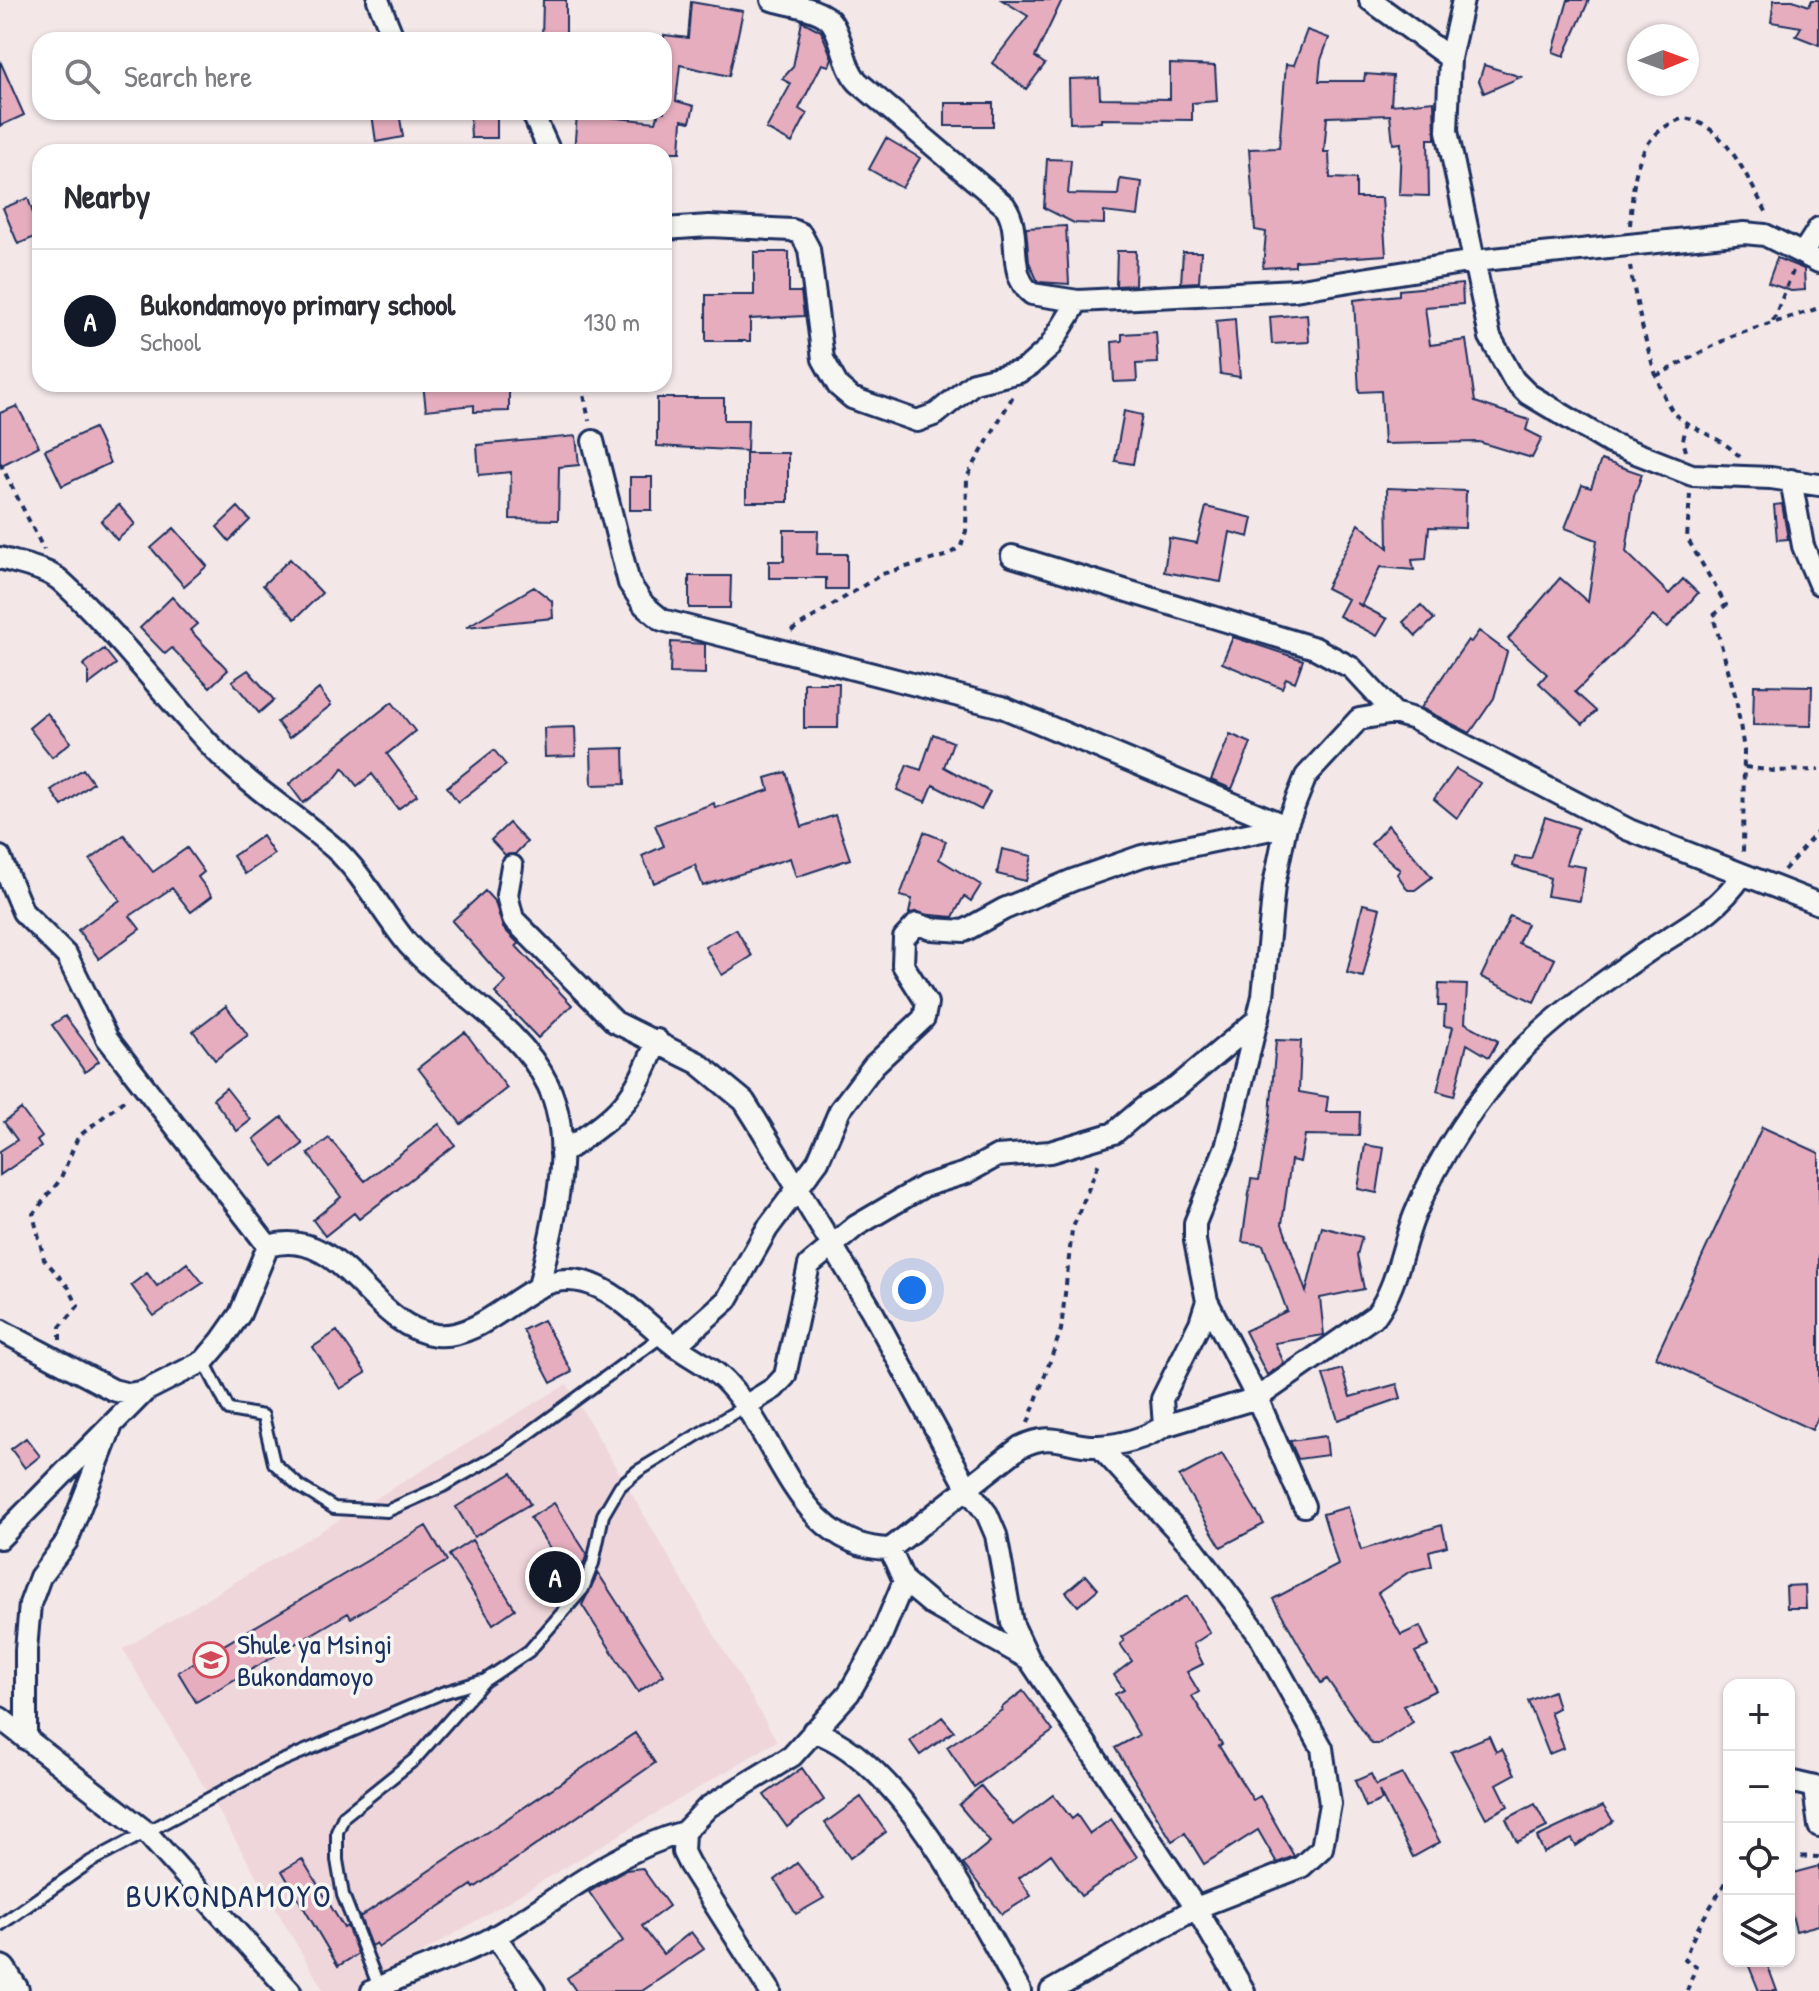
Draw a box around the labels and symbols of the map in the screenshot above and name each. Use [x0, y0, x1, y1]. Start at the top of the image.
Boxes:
north arrow [1627, 24, 1699, 96]
your location [892, 1270, 932, 1310]
pin: A [529, 1547, 581, 1607]
place label: Shule ya Msingi Bukondamoyo [237, 1625, 392, 1695]
school or university icon: Shule ya Msingi Bukondamoyo [192, 1641, 230, 1679]
district label: BUKONDAMOYO [126, 1874, 332, 1917]

